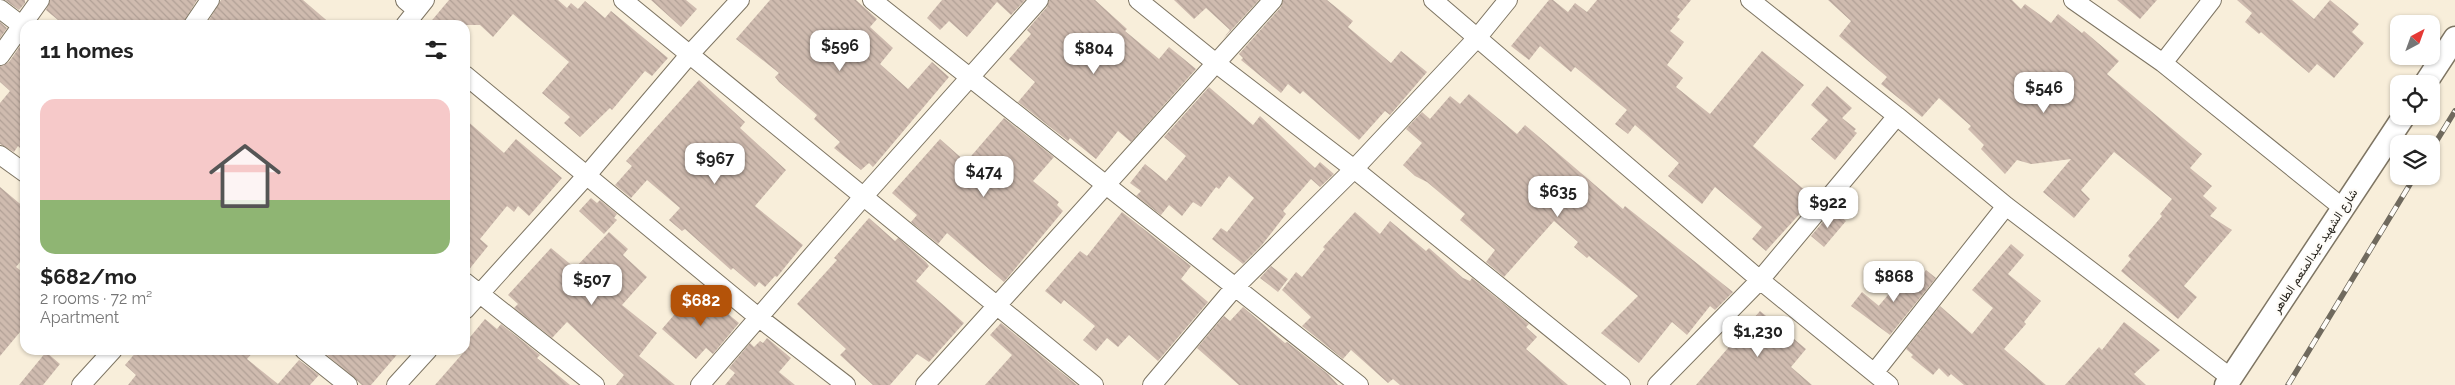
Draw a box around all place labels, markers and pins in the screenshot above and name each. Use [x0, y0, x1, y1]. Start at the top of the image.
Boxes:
pin: $596 [810, 30, 870, 72]
pin: $804 [1064, 32, 1124, 75]
pin: $546 [2014, 72, 2074, 114]
pin: $967 [685, 142, 745, 185]
pin: $474 [954, 156, 1014, 198]
pin: $635 [1528, 176, 1588, 218]
pin: $922 [1798, 186, 1858, 229]
pin: $868 [1864, 260, 1924, 303]
pin: $507 [562, 264, 622, 306]
pin: $682 [671, 284, 731, 327]
pin: $1,230 [1717, 316, 1799, 358]

